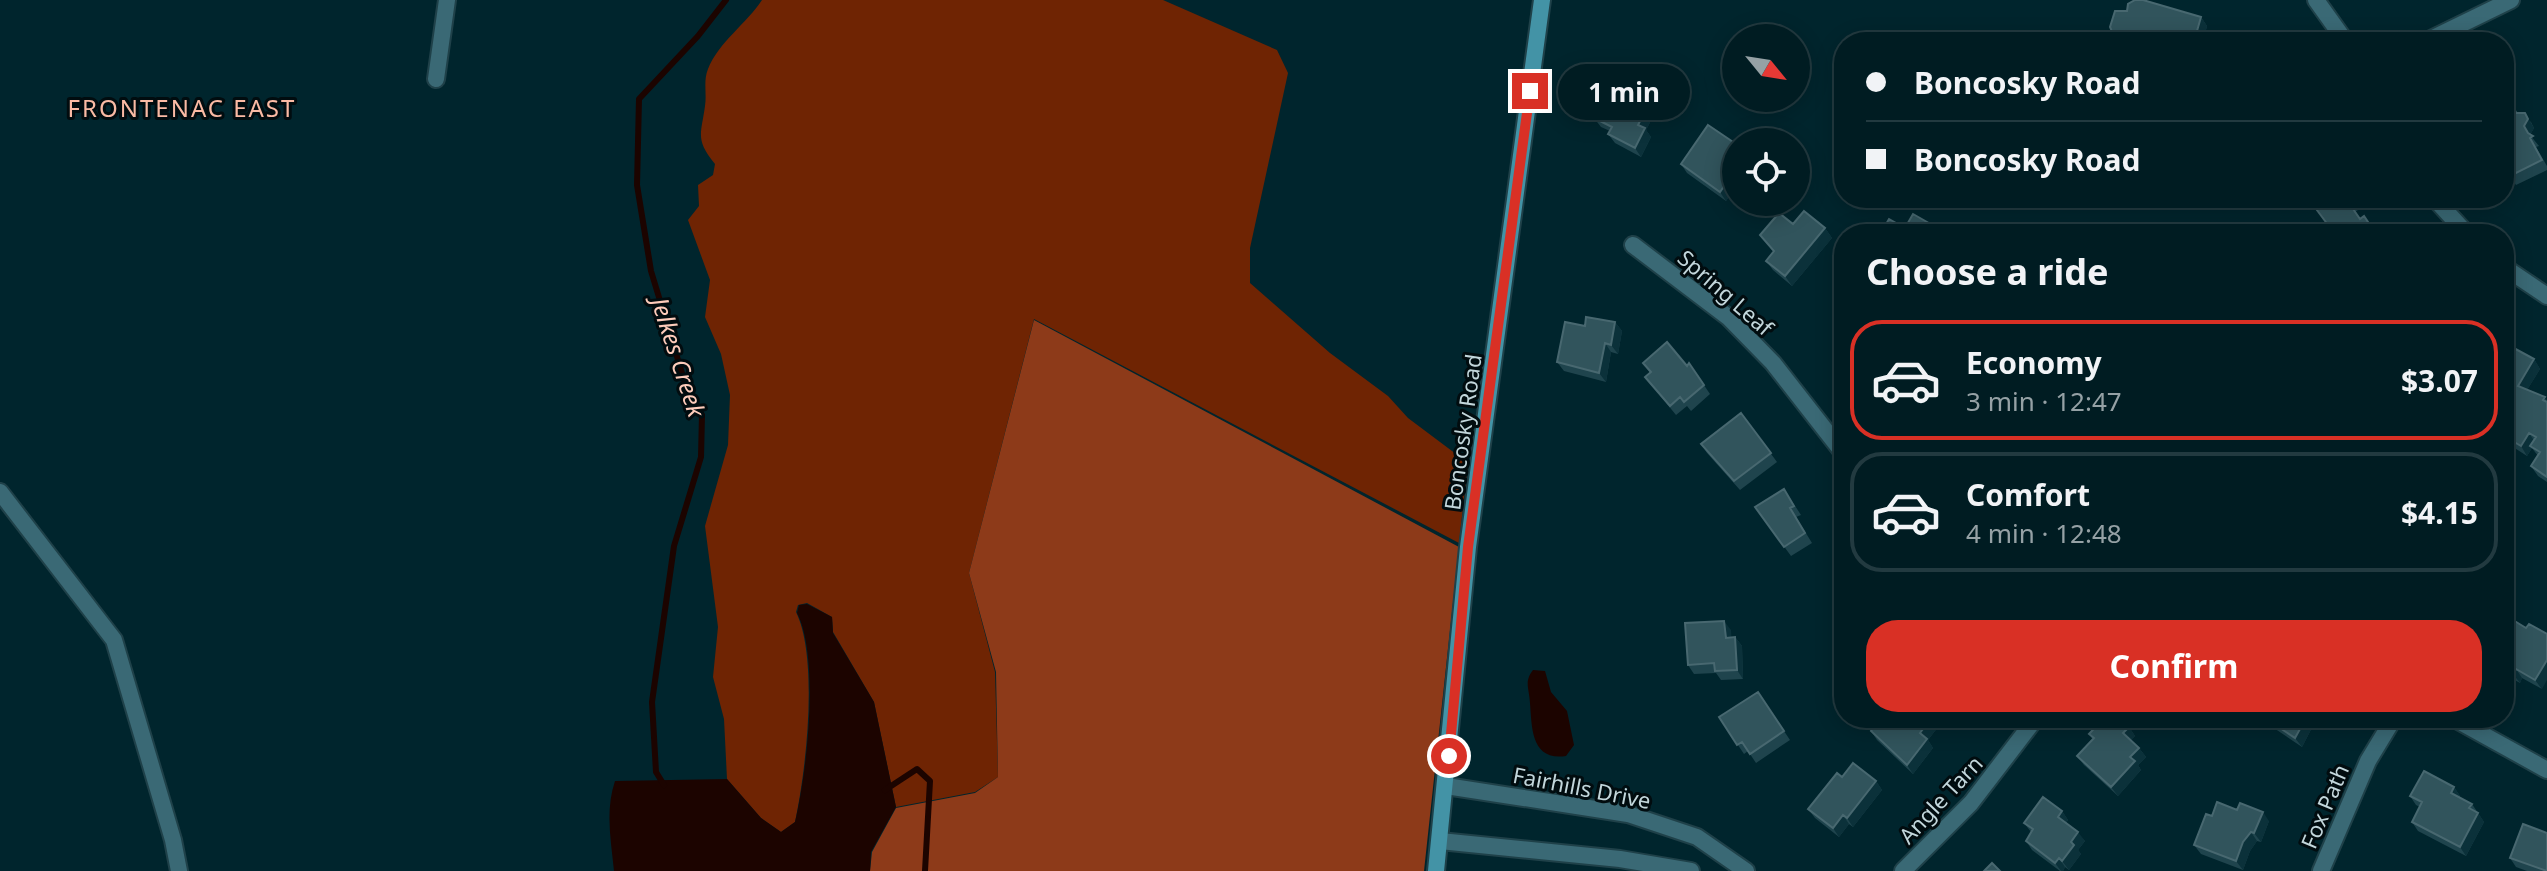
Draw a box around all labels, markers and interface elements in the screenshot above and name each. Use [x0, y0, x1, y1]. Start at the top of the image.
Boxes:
north arrow [1722, 24, 1810, 112]
map controls [1722, 24, 1810, 216]
text: Boncosky Road [1914, 62, 2140, 103]
callout: 1 min [1558, 63, 1690, 119]
route end [1512, 73, 1548, 109]
text: 1 min [1588, 74, 1660, 110]
district label: FRONTENAC EAST [68, 91, 296, 124]
button: locate [1722, 128, 1810, 216]
text: Boncosky Road [1914, 139, 2140, 180]
street label: Spring Leaf [1672, 242, 1781, 343]
text: Choose a ride [1866, 247, 2108, 296]
water label: Jelkes Creek [643, 289, 714, 422]
text: Economy [1966, 342, 2102, 383]
icon: car [1870, 344, 1942, 416]
street label: Boncosky Road [1436, 352, 1488, 512]
text: $3.07 [2401, 360, 2478, 401]
text: 3 min · 12:47 [1966, 383, 2122, 419]
text: Comfort [1966, 474, 2090, 515]
icon: car [1870, 476, 1942, 548]
text: $4.15 [2401, 492, 2478, 533]
text: 4 min · 12:48 [1966, 515, 2122, 551]
button: Confirm [1866, 620, 2482, 712]
route start [1431, 738, 1467, 774]
street label: Angle Tarn [1891, 748, 1989, 850]
street label: Fairhills Drive [1511, 759, 1653, 815]
street label: Fox Path [2293, 759, 2355, 853]

